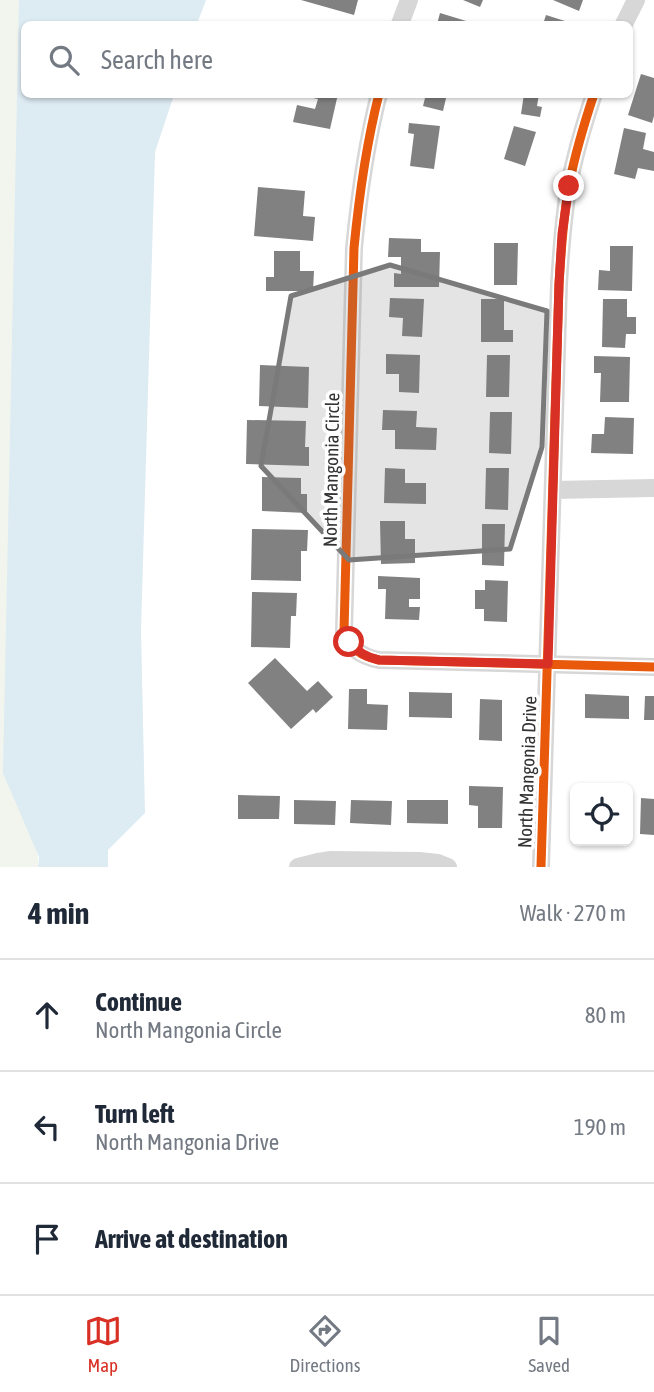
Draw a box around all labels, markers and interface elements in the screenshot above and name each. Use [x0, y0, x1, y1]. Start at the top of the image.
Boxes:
search box [21, 21, 633, 98]
icon: search [45, 41, 83, 79]
text: Search here [101, 45, 213, 75]
route end [553, 170, 584, 201]
street label: North Mangonia Circle [319, 393, 343, 547]
route start [333, 626, 364, 657]
street label: North Mangonia Drive [513, 696, 541, 848]
map controls [570, 783, 633, 846]
button: locate [570, 783, 633, 846]
text: 4 min [28, 896, 89, 930]
text: Walk · 270 m [520, 900, 626, 926]
text: Continue [95, 987, 182, 1017]
icon: ahead [28, 996, 66, 1034]
text: 80 m [585, 1002, 626, 1028]
text: North Mangonia Circle [95, 1017, 282, 1043]
text: Turn left [95, 1099, 175, 1129]
icon: left [28, 1108, 66, 1146]
text: 190 m [574, 1114, 626, 1140]
text: North Mangonia Drive [95, 1129, 279, 1155]
icon: arrive [28, 1220, 66, 1258]
text: Arrive at destination [95, 1224, 288, 1254]
tab: Map [84, 1312, 122, 1376]
tab: Directions [290, 1312, 360, 1376]
tab: Saved [528, 1312, 570, 1376]

